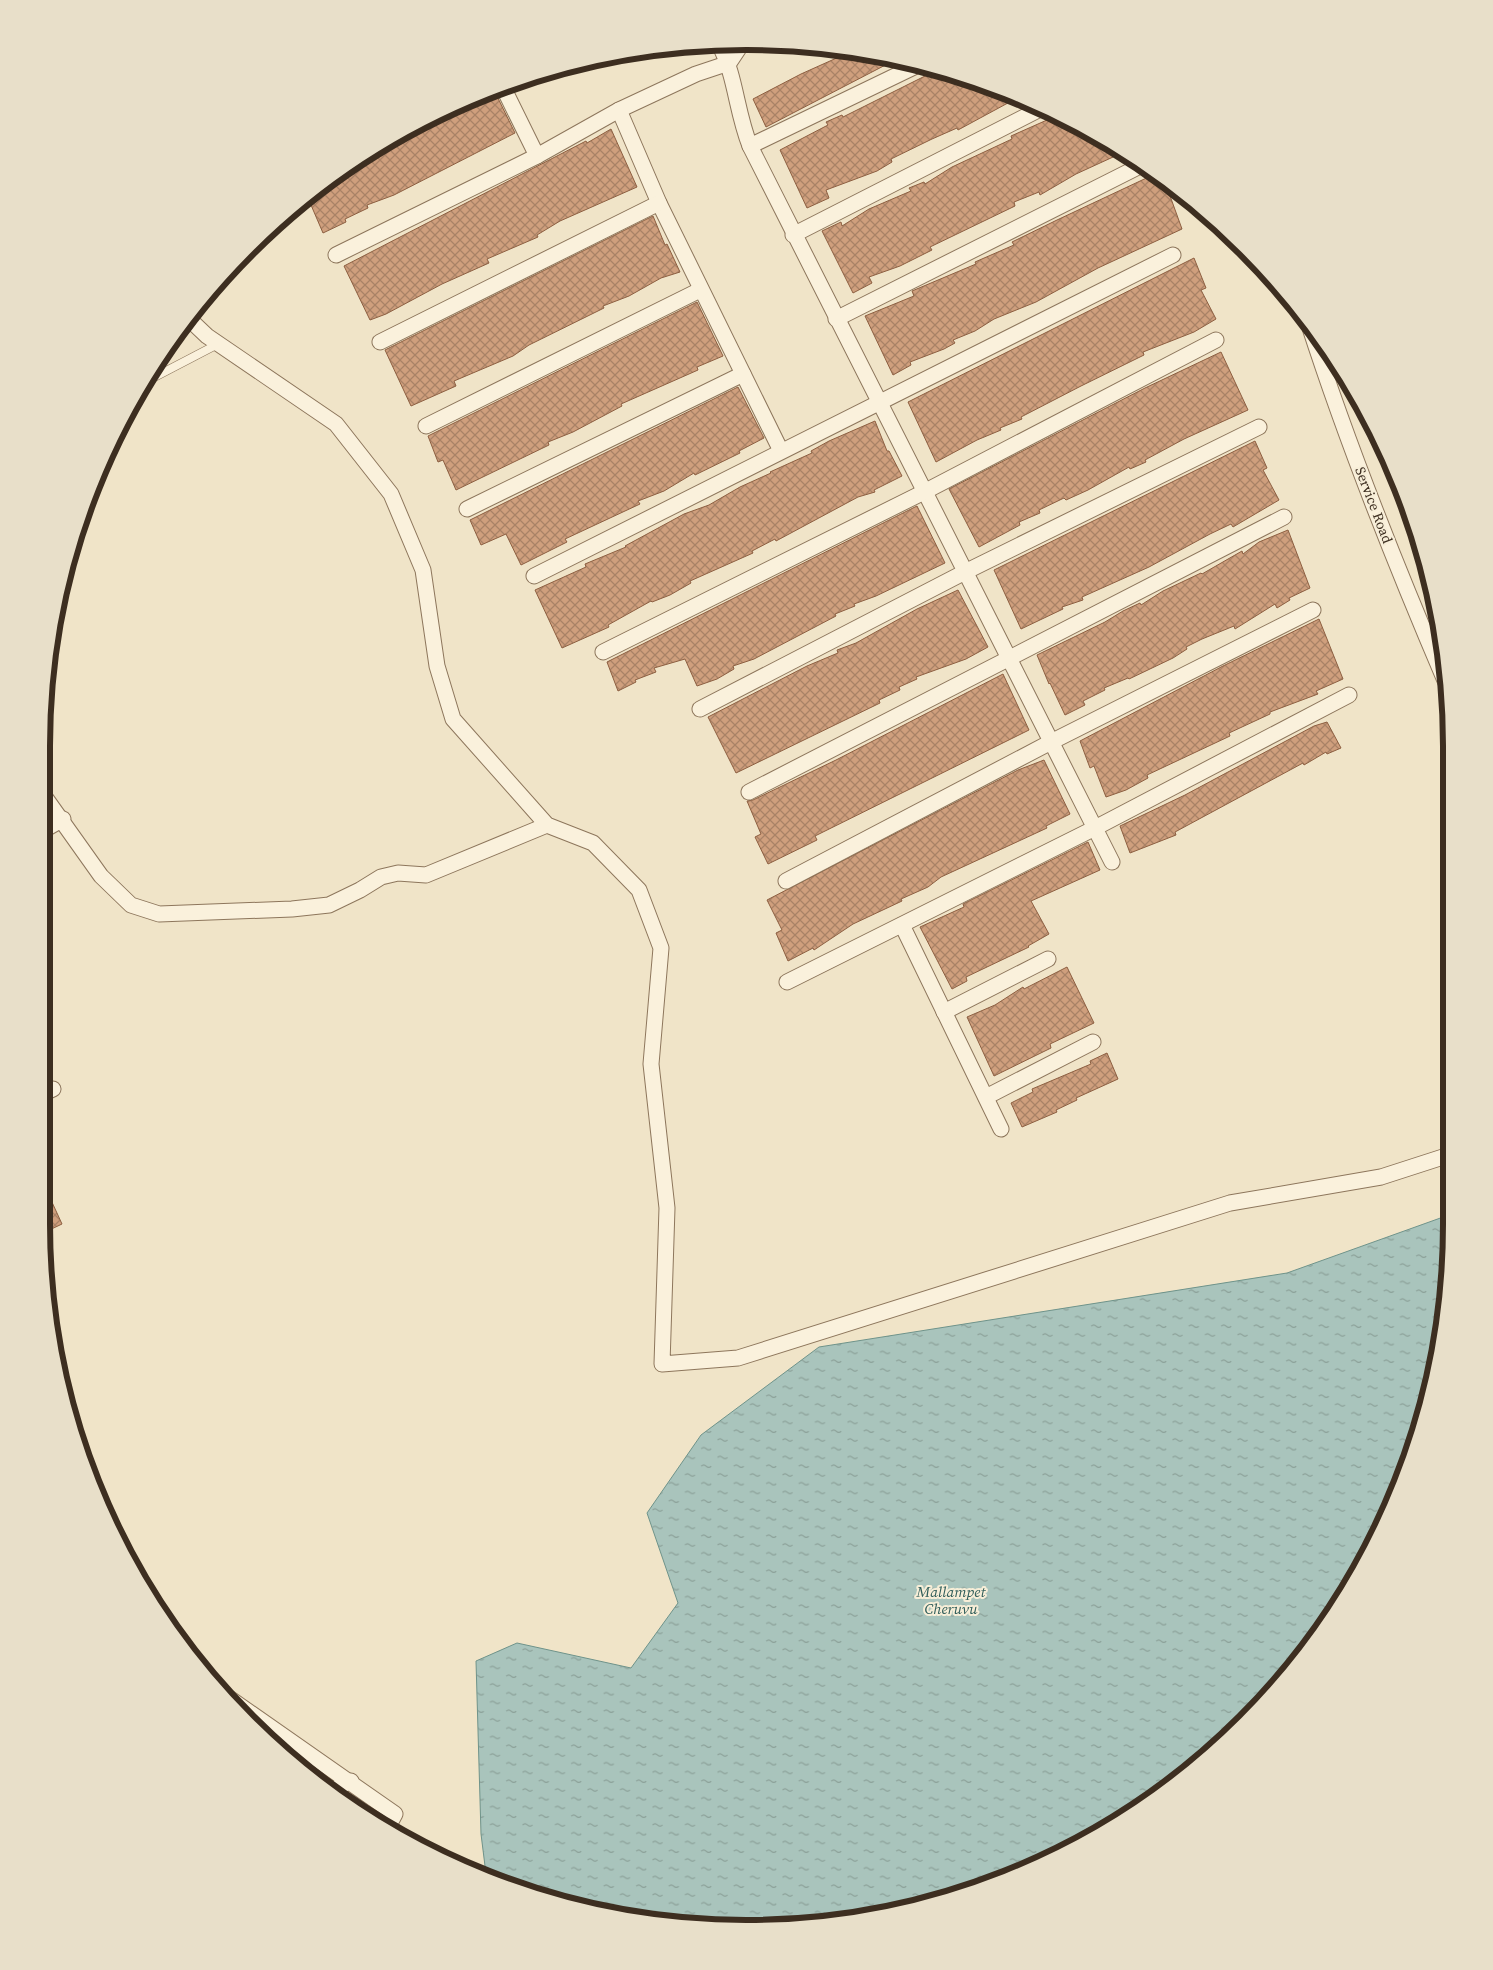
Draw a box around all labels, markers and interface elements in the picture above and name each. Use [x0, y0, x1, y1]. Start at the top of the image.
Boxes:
street label: Service Road [1350, 464, 1398, 546]
water label: Mallampet Cheruvu [916, 1581, 986, 1619]

